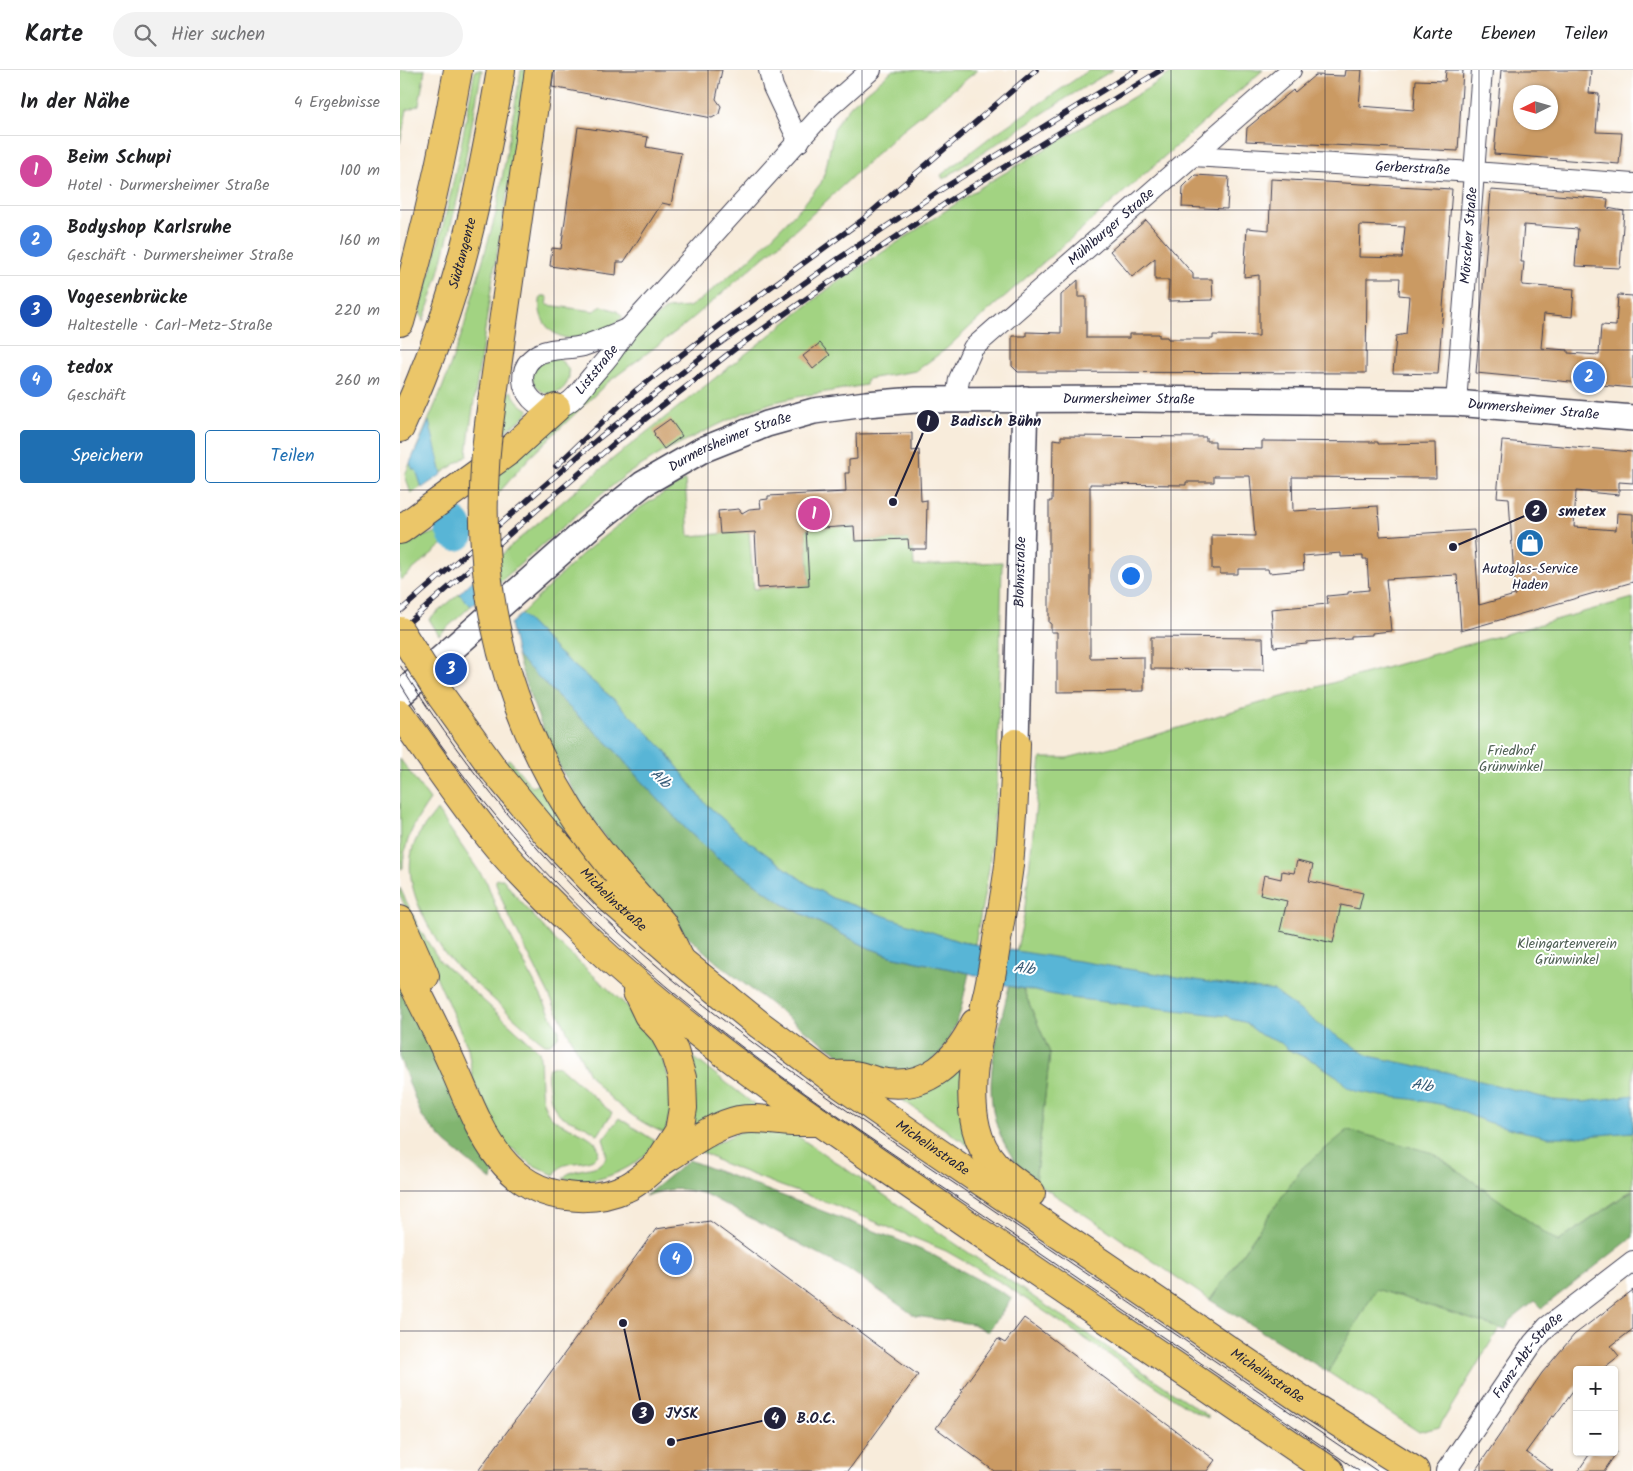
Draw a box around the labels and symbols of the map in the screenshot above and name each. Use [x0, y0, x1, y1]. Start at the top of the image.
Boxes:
north arrow [1513, 85, 1558, 130]
street label: Gerberstraße [1375, 155, 1451, 182]
street label: Mühlburger Straße [1063, 182, 1160, 271]
street label: Mörscher Straße [1454, 186, 1484, 285]
street label: Südtangente [443, 215, 483, 292]
street label: Liststraße [570, 339, 625, 400]
pin: 2 [1573, 358, 1605, 396]
street label: Durmersheimer Straße [1063, 388, 1195, 411]
street label: Durmersheimer Straße [1467, 393, 1601, 426]
callout: Badisch Bühn [916, 406, 1051, 436]
street label: Durmersheimer Straße [664, 407, 795, 478]
text: 1 [926, 410, 931, 434]
text: Badisch Bühn [951, 410, 1041, 434]
pin: 1 [798, 495, 830, 533]
callout: smetex [1523, 496, 1616, 526]
text: 2 [1532, 500, 1541, 524]
text: smetex [1558, 500, 1607, 524]
shop icon: Autoglas-Service Haden [1515, 528, 1545, 558]
street label: Blohnstraße [1009, 536, 1032, 608]
place label: Autoglas-Service Haden [1482, 558, 1579, 596]
your location [1118, 563, 1144, 589]
pin: 3 [435, 650, 467, 688]
park label: Friedhof Grünwinkel [1479, 740, 1544, 778]
water label: Alb [644, 763, 677, 796]
street label: Michelinstraße [574, 863, 652, 938]
park label: Kleingartenverein Grünwinkel [1517, 933, 1617, 971]
water label: Alb [1012, 955, 1038, 983]
water label: Alb [1410, 1072, 1437, 1100]
street label: Michelinstraße [891, 1115, 975, 1182]
pin: 4 [660, 1240, 692, 1278]
street label: Franz-Abt-Straße [1487, 1307, 1569, 1403]
street label: Michelinstraße [1226, 1343, 1309, 1410]
callout: JYSK [631, 1398, 709, 1428]
text: 3 [638, 1402, 647, 1426]
text: JYSK [665, 1402, 699, 1426]
callout: B.O.C. [762, 1403, 846, 1433]
text: 4 [771, 1407, 779, 1431]
text: B.O.C. [797, 1407, 835, 1431]

